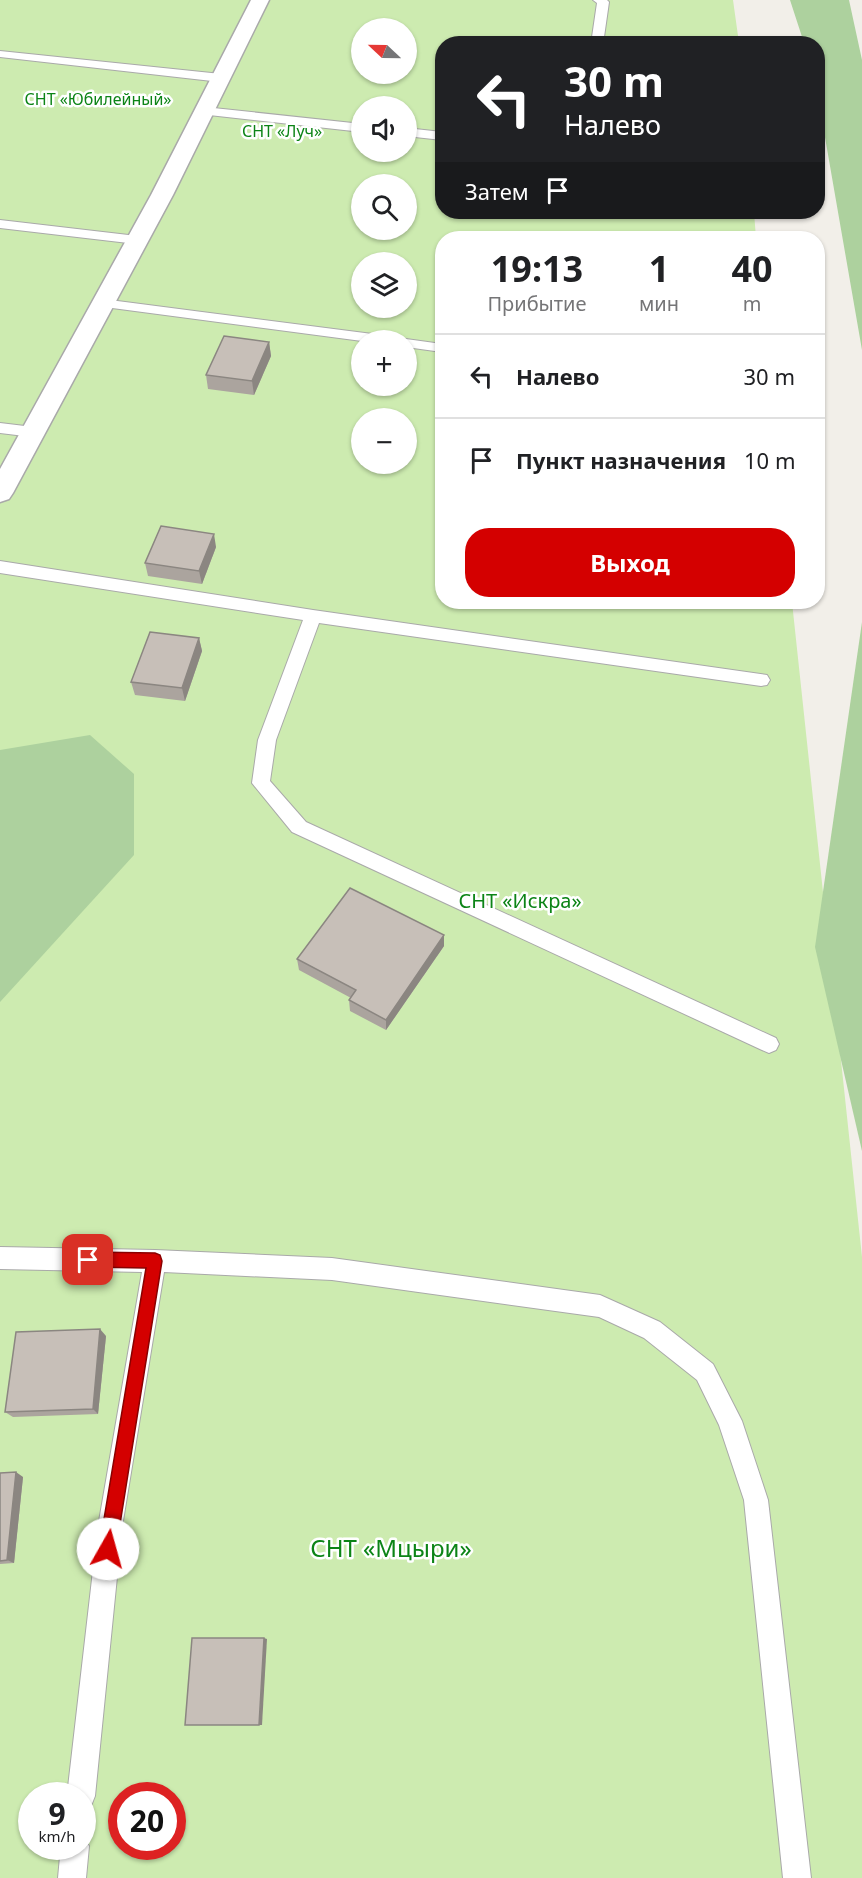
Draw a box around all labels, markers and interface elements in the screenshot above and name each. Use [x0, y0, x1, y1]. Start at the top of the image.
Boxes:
north arrow [351, 18, 417, 84]
map controls [351, 18, 417, 474]
text: 30 m [564, 52, 664, 109]
icon: left [465, 60, 543, 138]
park label: СНТ «Юбилейный» [25, 88, 172, 110]
button: sound [351, 96, 417, 162]
text: Налево [564, 106, 661, 143]
park label: СНТ «Луч» [242, 120, 322, 142]
button: search [351, 174, 417, 240]
icon: arrive [541, 174, 574, 207]
text: Затем [465, 176, 529, 206]
text: 19:13 [491, 244, 583, 293]
text: 1 [649, 244, 669, 293]
text: 40 [731, 244, 773, 293]
button: layers [351, 252, 417, 318]
text: Прибытие [487, 290, 587, 317]
text: мин [639, 290, 679, 317]
text: m [743, 290, 761, 317]
button: + [351, 330, 417, 396]
icon: left [465, 360, 498, 393]
text: Налево [516, 361, 599, 391]
text: 30 m [744, 361, 795, 391]
button: − [351, 408, 417, 474]
icon: arrive [465, 444, 498, 477]
text: Пункт назначения [516, 445, 726, 475]
text: 10 m [744, 445, 795, 475]
button: Выход [465, 528, 795, 597]
park label: СНТ «Искра» [458, 887, 582, 914]
pin [62, 1234, 113, 1285]
icon: arrive [71, 1243, 104, 1276]
position arrow [76, 1517, 140, 1581]
park label: СНТ «Мцыри» [310, 1531, 472, 1564]
speed limit sign: 20 [108, 1782, 186, 1860]
text: 9 [48, 1793, 66, 1834]
text: km/h [39, 1826, 75, 1846]

